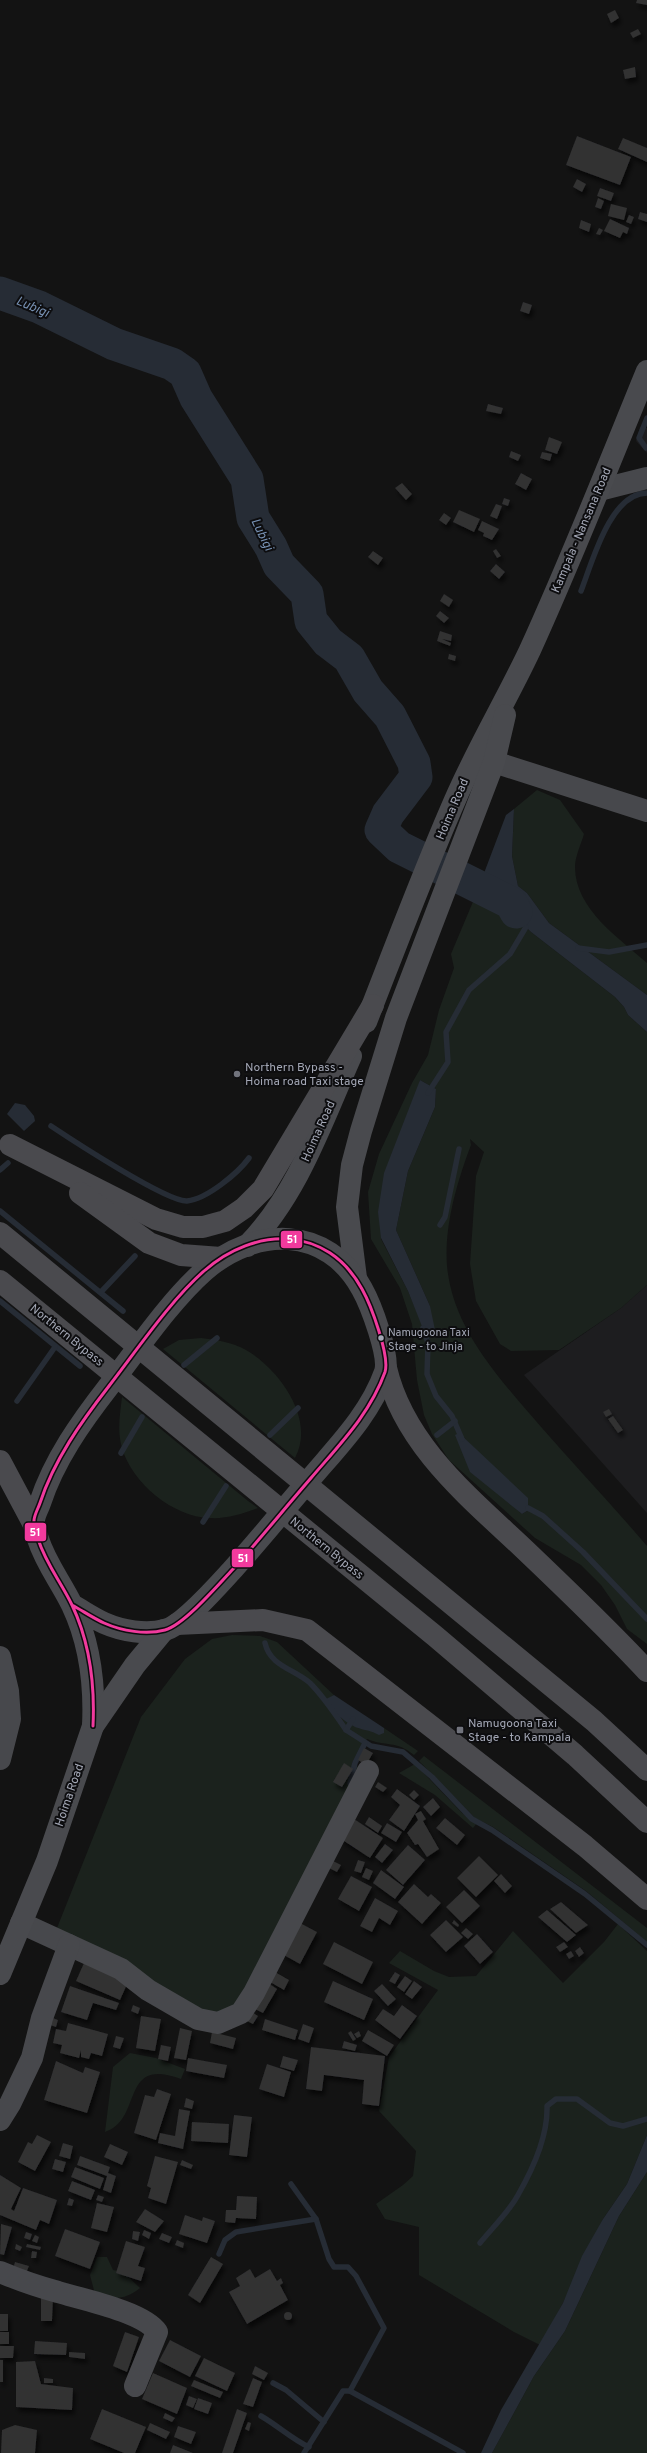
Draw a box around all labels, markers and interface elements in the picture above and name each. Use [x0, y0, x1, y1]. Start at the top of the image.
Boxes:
water label: Lubigi [13, 294, 52, 322]
street label: Kampala - Nansana Road [548, 465, 616, 596]
water label: Lubigi [246, 516, 276, 555]
street label: Hoima Road [433, 776, 473, 843]
place label: Northern Bypass - Hoima road Taxi stage [245, 1060, 364, 1090]
marker: Northern Bypass - Hoima road Taxi stage [232, 1069, 242, 1079]
street label: Hoima Road [298, 1098, 340, 1164]
line badge: 51 [280, 1230, 303, 1249]
text: 51 [286, 1233, 298, 1247]
street label: Northern Bypass [26, 1301, 107, 1370]
place label: Namugoona Taxi Stage - to Jinja [388, 1326, 470, 1354]
marker: Namugoona Taxi Stage - to Jinja [376, 1333, 386, 1343]
street label: Northern Bypass [286, 1514, 367, 1583]
line badge: 51 [24, 1522, 47, 1542]
text: 51 [29, 1526, 41, 1540]
line badge: 51 [231, 1548, 254, 1568]
text: 51 [237, 1552, 249, 1566]
place label: Namugoona Taxi Stage - to Kampala [468, 1716, 571, 1746]
marker: Namugoona Taxi Stage - to Kampala [455, 1725, 465, 1735]
street label: Hoima Road [52, 1762, 88, 1829]

